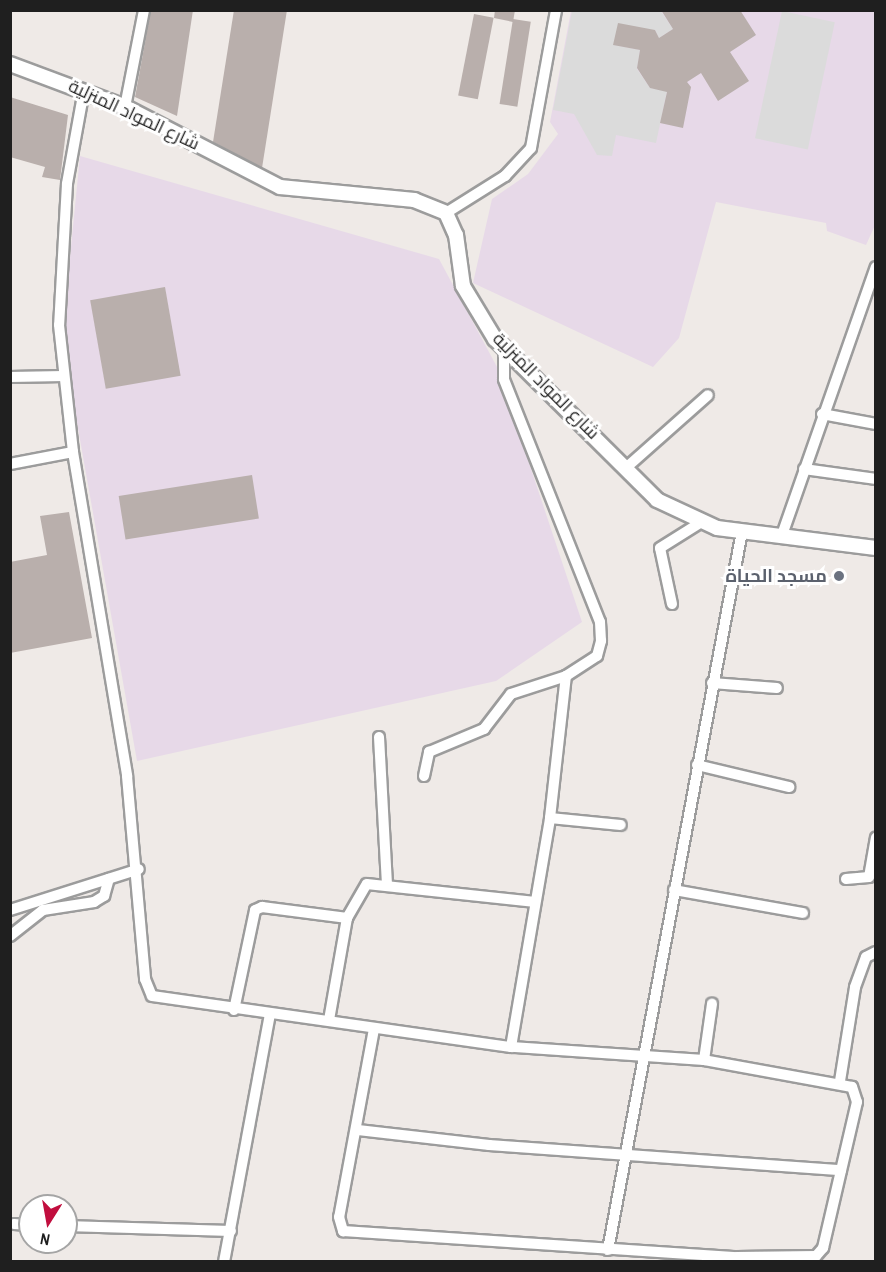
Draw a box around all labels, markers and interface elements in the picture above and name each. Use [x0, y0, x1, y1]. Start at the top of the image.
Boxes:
street label: شارع المواد المنزلية [65, 75, 203, 155]
street label: شارع المواد المنزلية [488, 328, 604, 444]
place label: مسجد الحياة [725, 565, 827, 587]
marker: مسجد الحياة [832, 569, 846, 583]
north arrow [18, 1194, 78, 1254]
text: N [38, 1228, 52, 1251]

